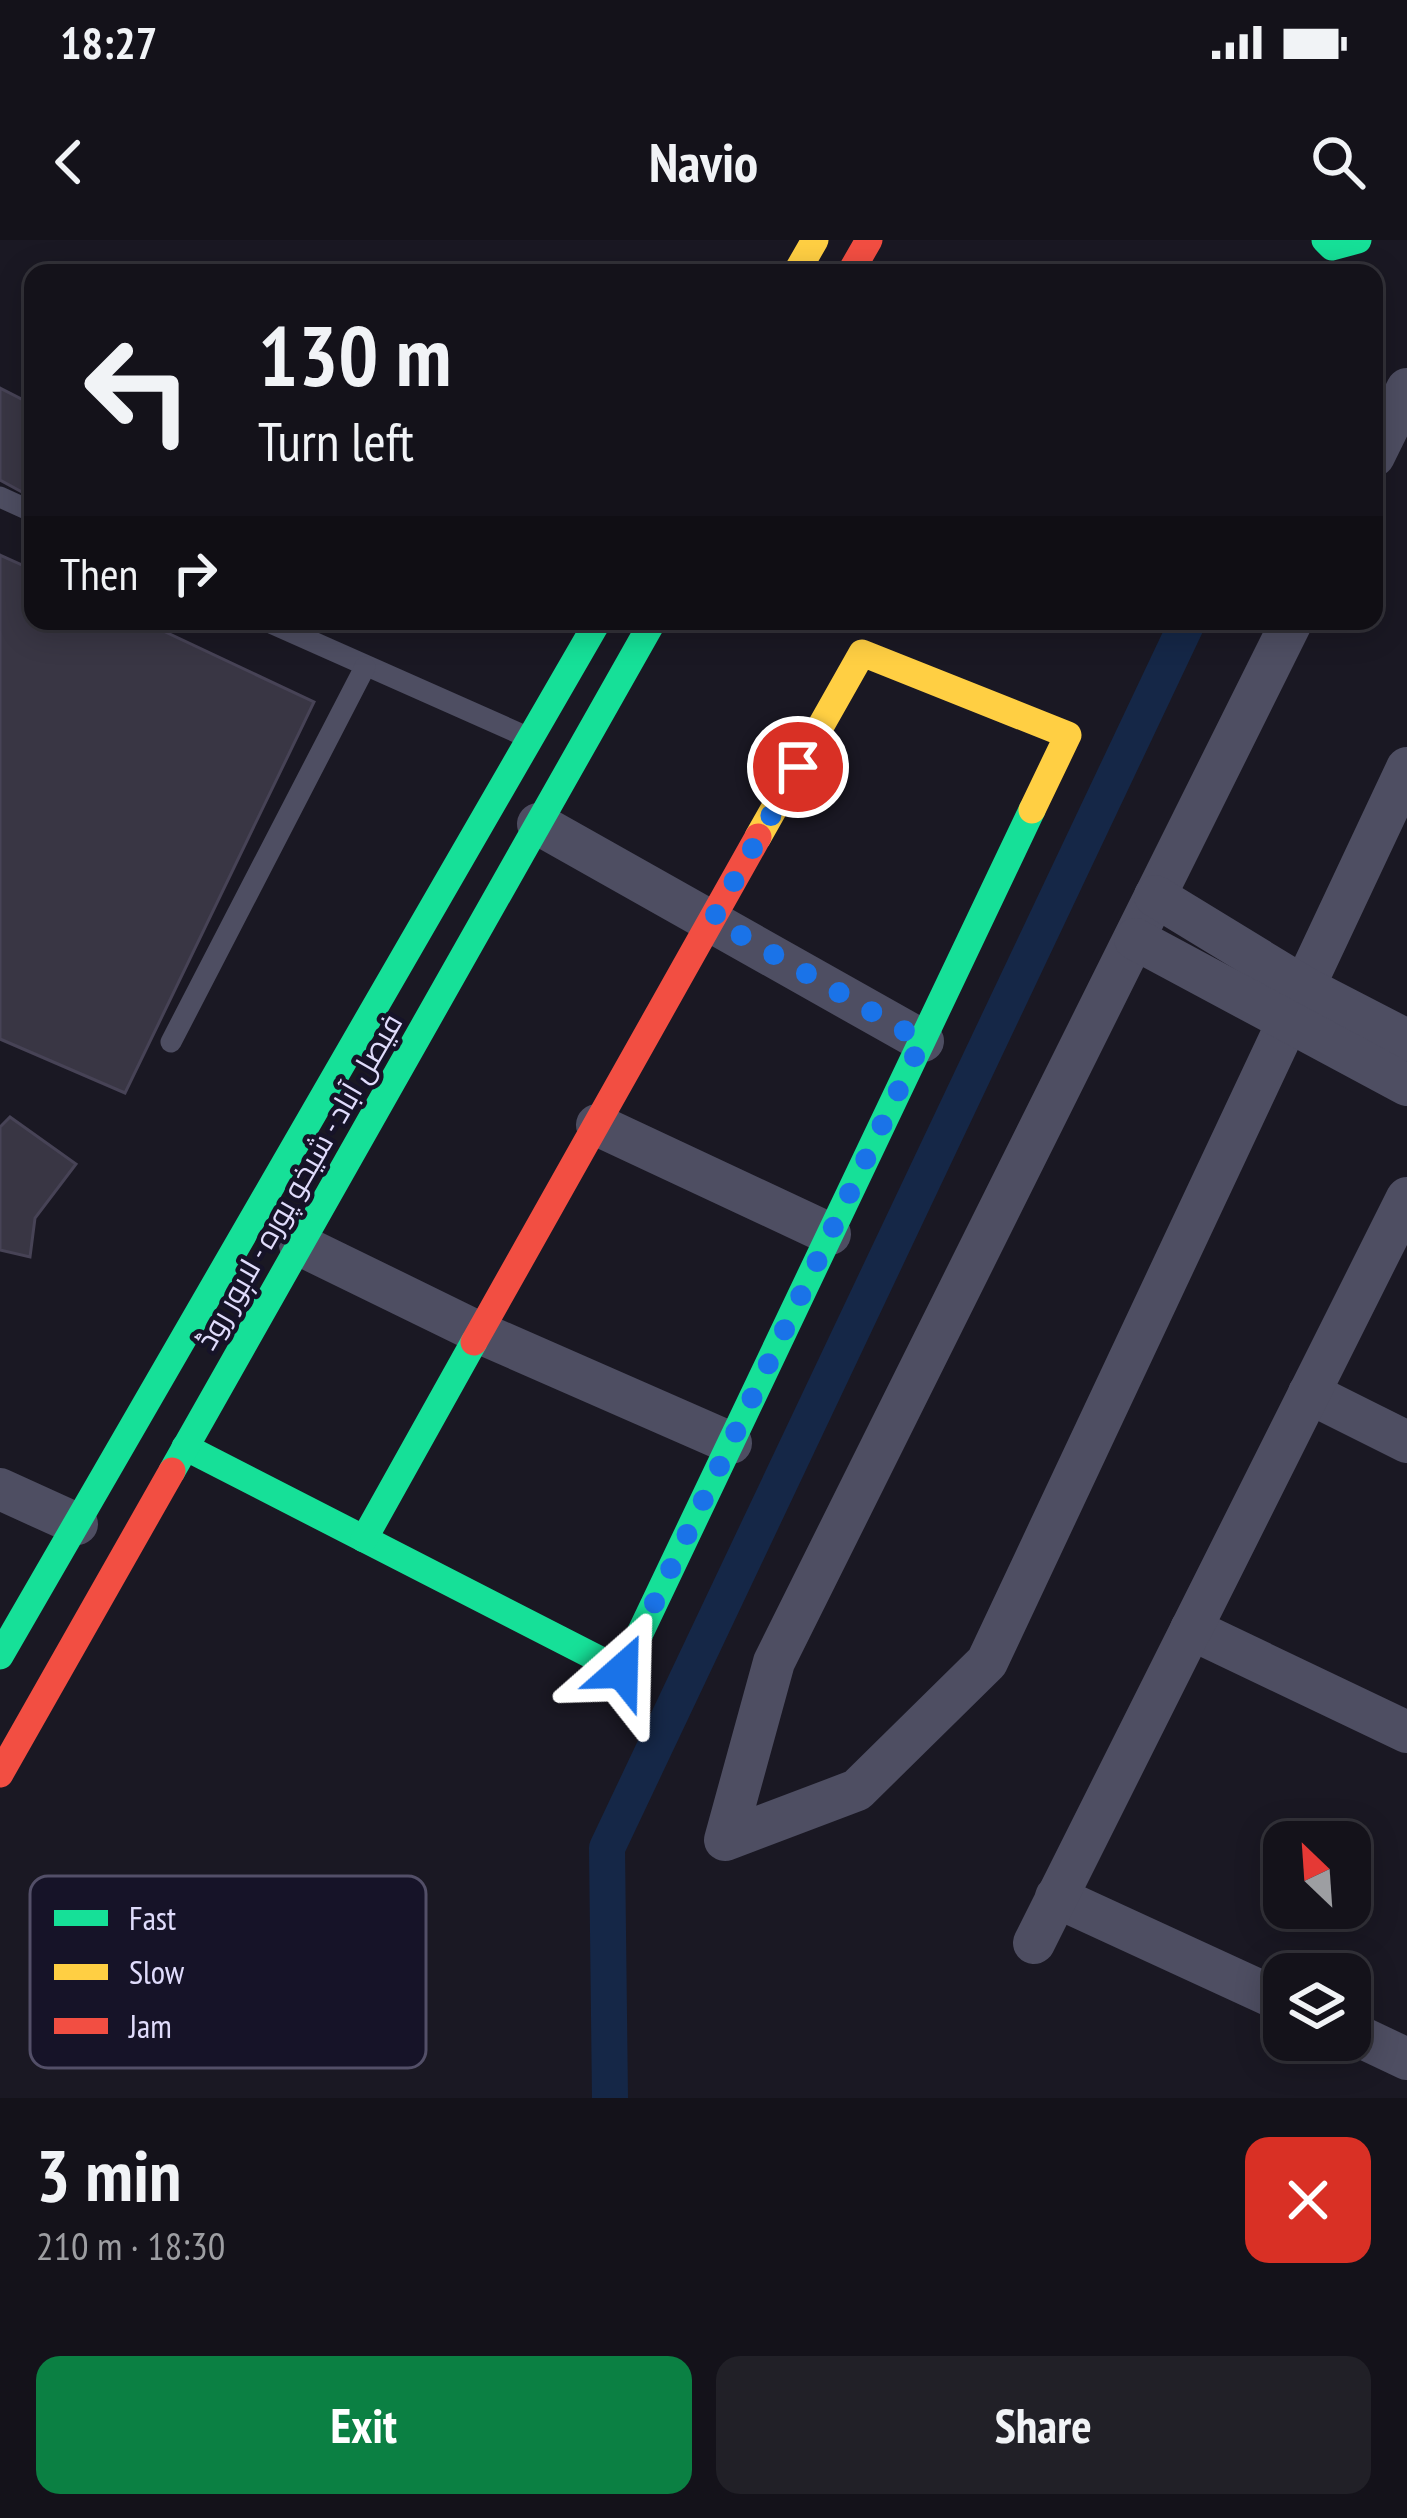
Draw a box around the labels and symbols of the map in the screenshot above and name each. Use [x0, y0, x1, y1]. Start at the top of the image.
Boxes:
pin [747, 716, 849, 818]
street label: فیصل آباد - شیخو پورہ - لاہور روڈ [186, 1006, 411, 1356]
position arrow [559, 1608, 685, 1734]
north arrow [1263, 1821, 1371, 1929]
legend [30, 1876, 426, 2068]
text: Fast [129, 1896, 176, 1939]
text: Slow [129, 1950, 185, 1993]
text: Jam [128, 2004, 172, 2047]

